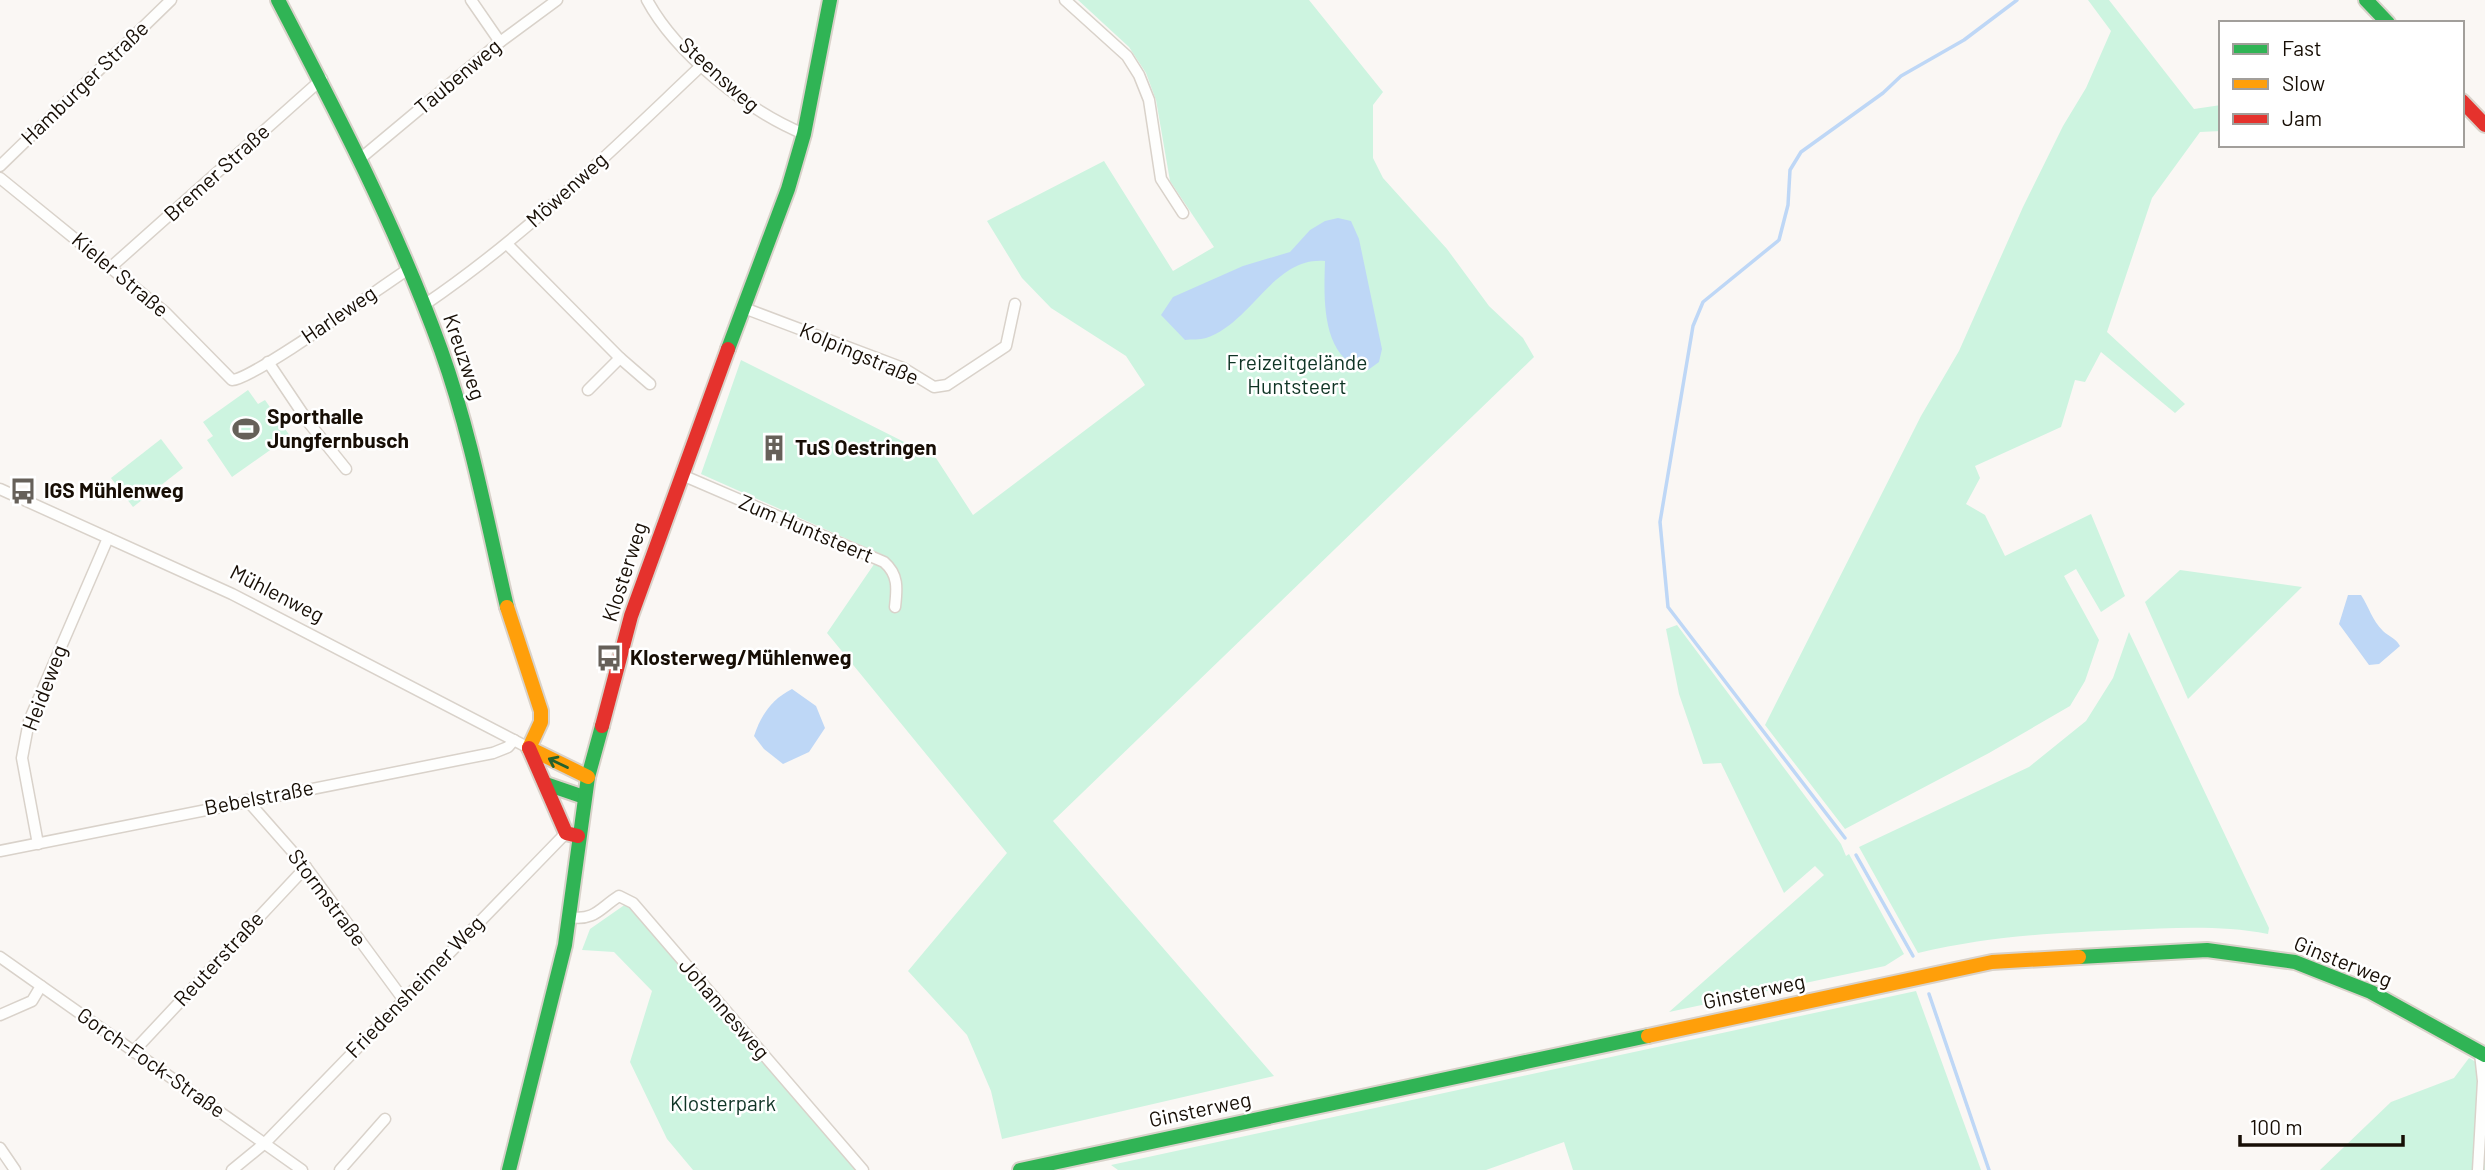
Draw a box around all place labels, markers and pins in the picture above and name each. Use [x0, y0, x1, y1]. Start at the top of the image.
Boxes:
place label: Sporthalle Jungfernbusch [267, 403, 409, 452]
sports icon: Sporthalle Jungfernbusch [231, 414, 261, 444]
building icon: TuS Oestringen [759, 433, 789, 463]
place label: TuS Oestringen [795, 434, 937, 459]
bus stop icon: IGS Mühlenweg [8, 476, 38, 506]
place label: IGS Mühlenweg [44, 477, 184, 502]
bus stop icon: Klosterweg/Mühlenweg [594, 643, 624, 673]
place label: Klosterweg/Mühlenweg [630, 644, 851, 669]

